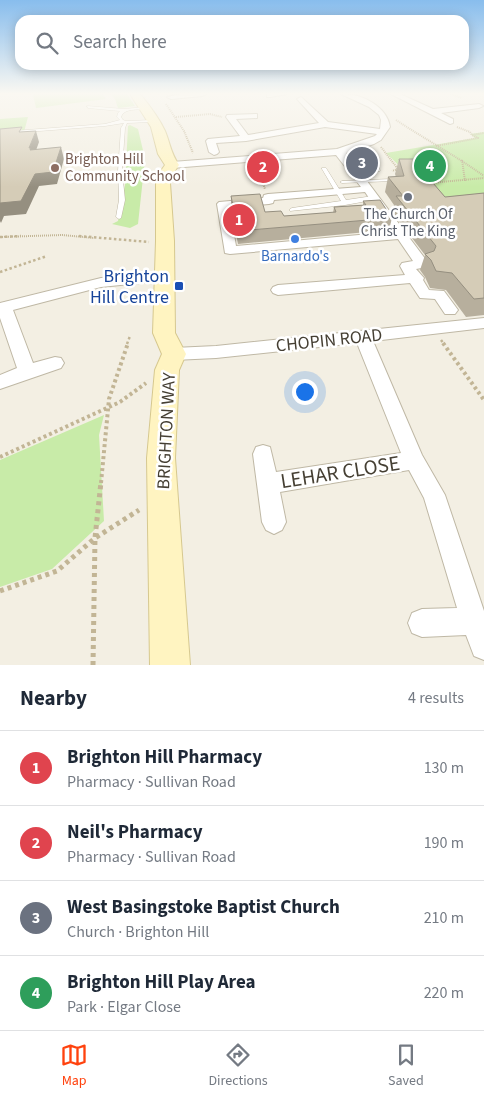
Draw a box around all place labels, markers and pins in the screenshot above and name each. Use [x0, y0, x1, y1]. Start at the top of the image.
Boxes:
pin: 3 [346, 144, 378, 182]
pin: 4 [414, 147, 446, 185]
pin: 2 [247, 148, 279, 186]
place label: Brighton Hill Community School [65, 149, 185, 187]
marker: Brighton Hill Community School [49, 162, 61, 174]
marker: The Church Of Christ The King [402, 191, 414, 203]
pin: 1 [223, 201, 255, 239]
place label: The Church Of Christ The King [361, 204, 456, 242]
marker: Barnardo's [289, 233, 301, 245]
place label: Barnardo's [261, 246, 329, 267]
place label: Brighton Hill Centre [90, 264, 169, 310]
marker: Brighton Hill Centre [173, 280, 185, 292]

